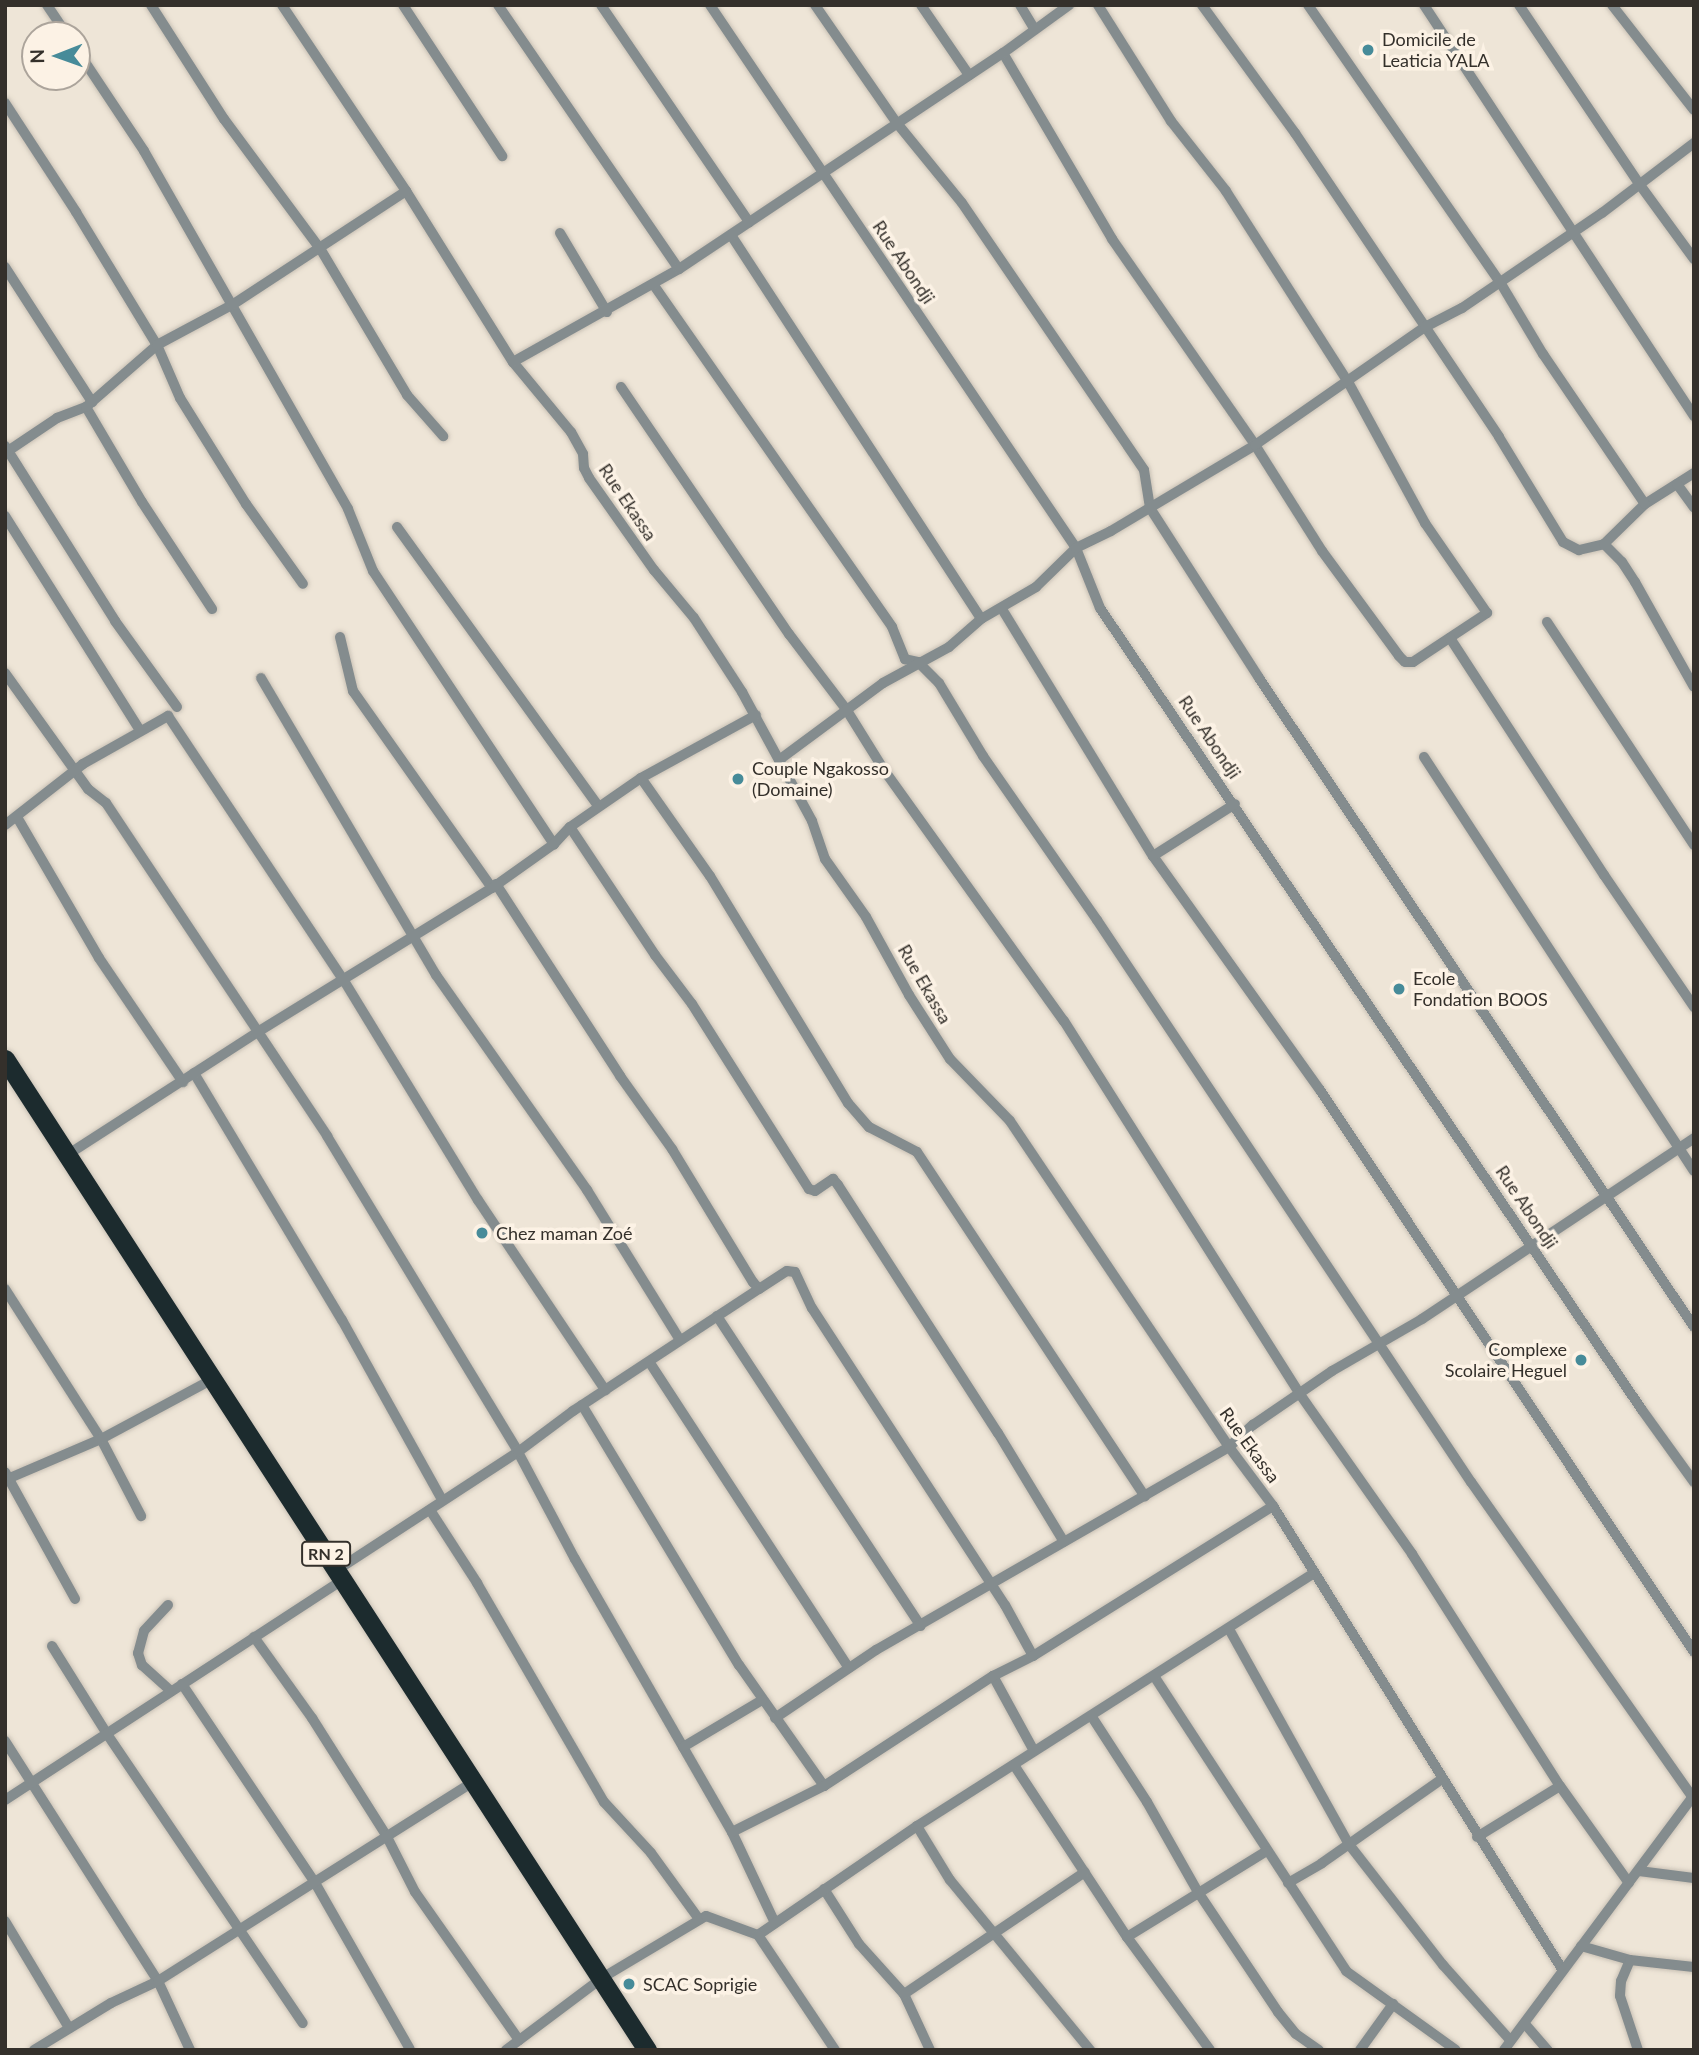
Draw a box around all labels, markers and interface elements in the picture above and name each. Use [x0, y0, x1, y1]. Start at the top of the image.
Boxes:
north arrow [21, 21, 91, 91]
place label: Domicile de Leaticia YALA [1382, 29, 1490, 72]
marker: Domicile de Leaticia YALA [1360, 42, 1376, 58]
text: N [25, 49, 48, 64]
street label: Rue Abondji [868, 216, 940, 308]
street label: Rue Ekassa [594, 459, 662, 545]
street label: Rue Abondji [1174, 691, 1246, 783]
place label: Couple Ngakosso (Domaine) [752, 758, 889, 800]
marker: Couple Ngakosso (Domaine) [730, 771, 746, 787]
street label: Rue Ekassa [894, 940, 956, 1028]
place label: Ecole Fondation BOOS [1413, 968, 1548, 1010]
marker: Ecole Fondation BOOS [1391, 981, 1407, 997]
street label: Rue Abondji [1491, 1161, 1563, 1253]
place label: Chez maman Zoé [496, 1222, 633, 1244]
marker: Chez maman Zoé [474, 1225, 490, 1241]
place label: Complexe Scolaire Heguel [1445, 1339, 1567, 1382]
marker: Complexe Scolaire Heguel [1573, 1352, 1589, 1368]
street label: Rue Ekassa [1215, 1403, 1285, 1487]
road number: RN 2 [300, 1542, 352, 1566]
place label: SCAC Soprigie [643, 1973, 757, 1995]
marker: SCAC Soprigie [621, 1976, 637, 1992]

